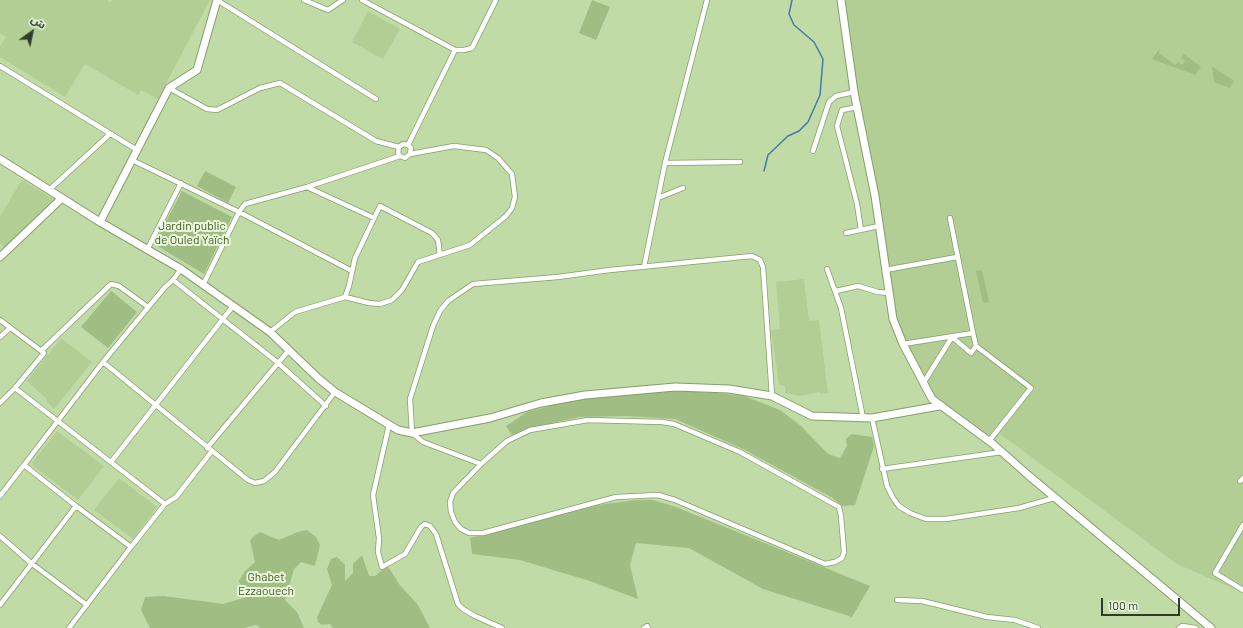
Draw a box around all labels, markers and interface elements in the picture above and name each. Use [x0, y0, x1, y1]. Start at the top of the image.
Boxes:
north arrow [12, 12, 52, 52]
text: ش [29, 12, 49, 31]
park label: Jardin public de Ouled Yaïch [155, 219, 229, 247]
park label: Ghabet Ezzaouech [238, 570, 294, 598]
scale bar [1103, 590, 1182, 616]
text: 100 m [1108, 598, 1138, 612]

